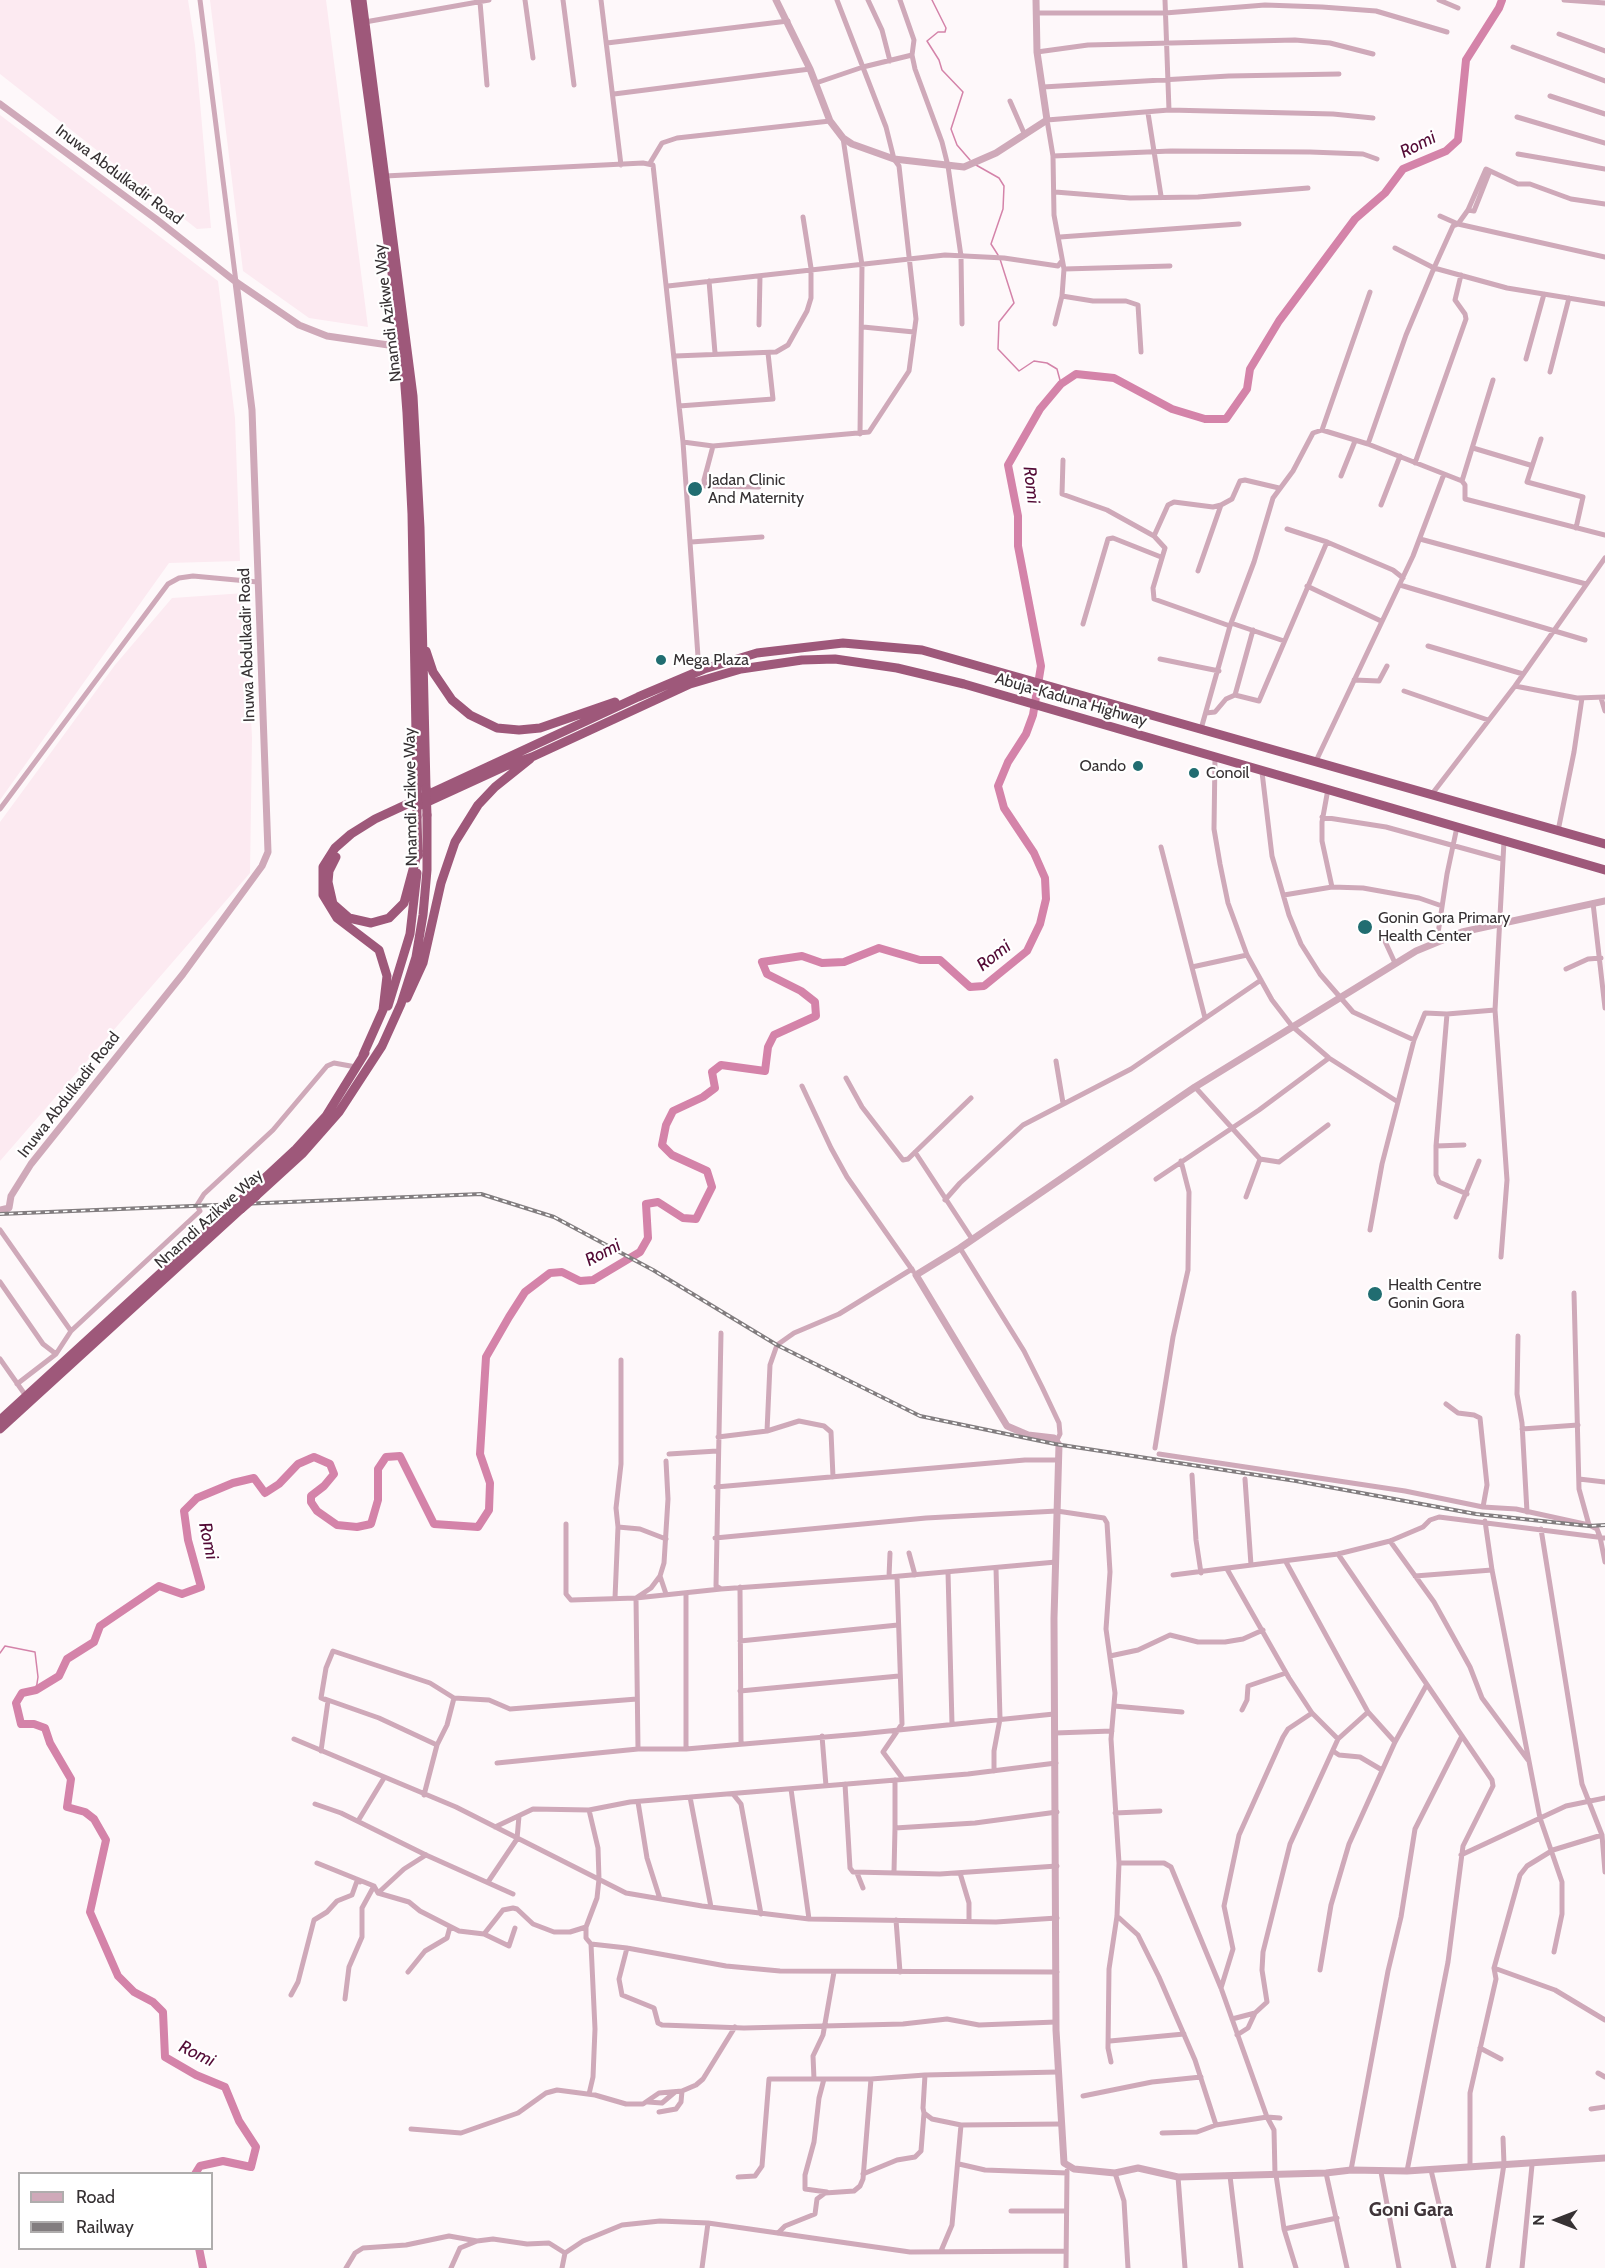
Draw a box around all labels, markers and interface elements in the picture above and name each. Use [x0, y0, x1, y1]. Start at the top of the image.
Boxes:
street label: Inuwa Abdulkadir Road [52, 121, 186, 229]
water label: Romi [1396, 127, 1440, 163]
street label: Nnamdi Azikwe Way [370, 243, 406, 383]
water label: Romi [1018, 465, 1044, 505]
place label: Jadan Clinic And Maternity [708, 470, 804, 508]
marker: Jadan Clinic And Maternity [686, 480, 704, 498]
street label: Inuwa Abdulkadir Road [235, 568, 259, 722]
place label: Mega Plaza [673, 650, 749, 670]
marker: Mega Plaza [654, 653, 668, 667]
street label: Abuja-Kaduna Highway [993, 669, 1149, 731]
street label: Nnamdi Azikwe Way [400, 727, 422, 867]
place label: Oando [1080, 756, 1126, 776]
marker: Oando [1131, 759, 1145, 773]
place label: Conoil [1206, 763, 1249, 783]
marker: Conoil [1187, 766, 1201, 780]
place label: Gonin Gora Primary Health Center [1378, 908, 1510, 946]
marker: Gonin Gora Primary Health Center [1356, 918, 1374, 936]
water label: Romi [973, 936, 1015, 976]
street label: Inuwa Abdulkadir Road [14, 1028, 124, 1162]
street label: Nnamdi Azikwe Way [151, 1165, 267, 1273]
water label: Romi [581, 1235, 625, 1271]
place label: Health Centre Gonin Gora [1388, 1275, 1481, 1313]
marker: Health Centre Gonin Gora [1366, 1285, 1384, 1303]
water label: Romi [194, 1520, 222, 1562]
water label: Romi [175, 2036, 219, 2072]
legend [18, 2172, 213, 2250]
text: Road [76, 2186, 115, 2208]
north arrow [1527, 2190, 1587, 2250]
district label: Goni Gara [1369, 2198, 1453, 2222]
text: N [1529, 2214, 1548, 2226]
text: Railway [76, 2216, 134, 2238]

